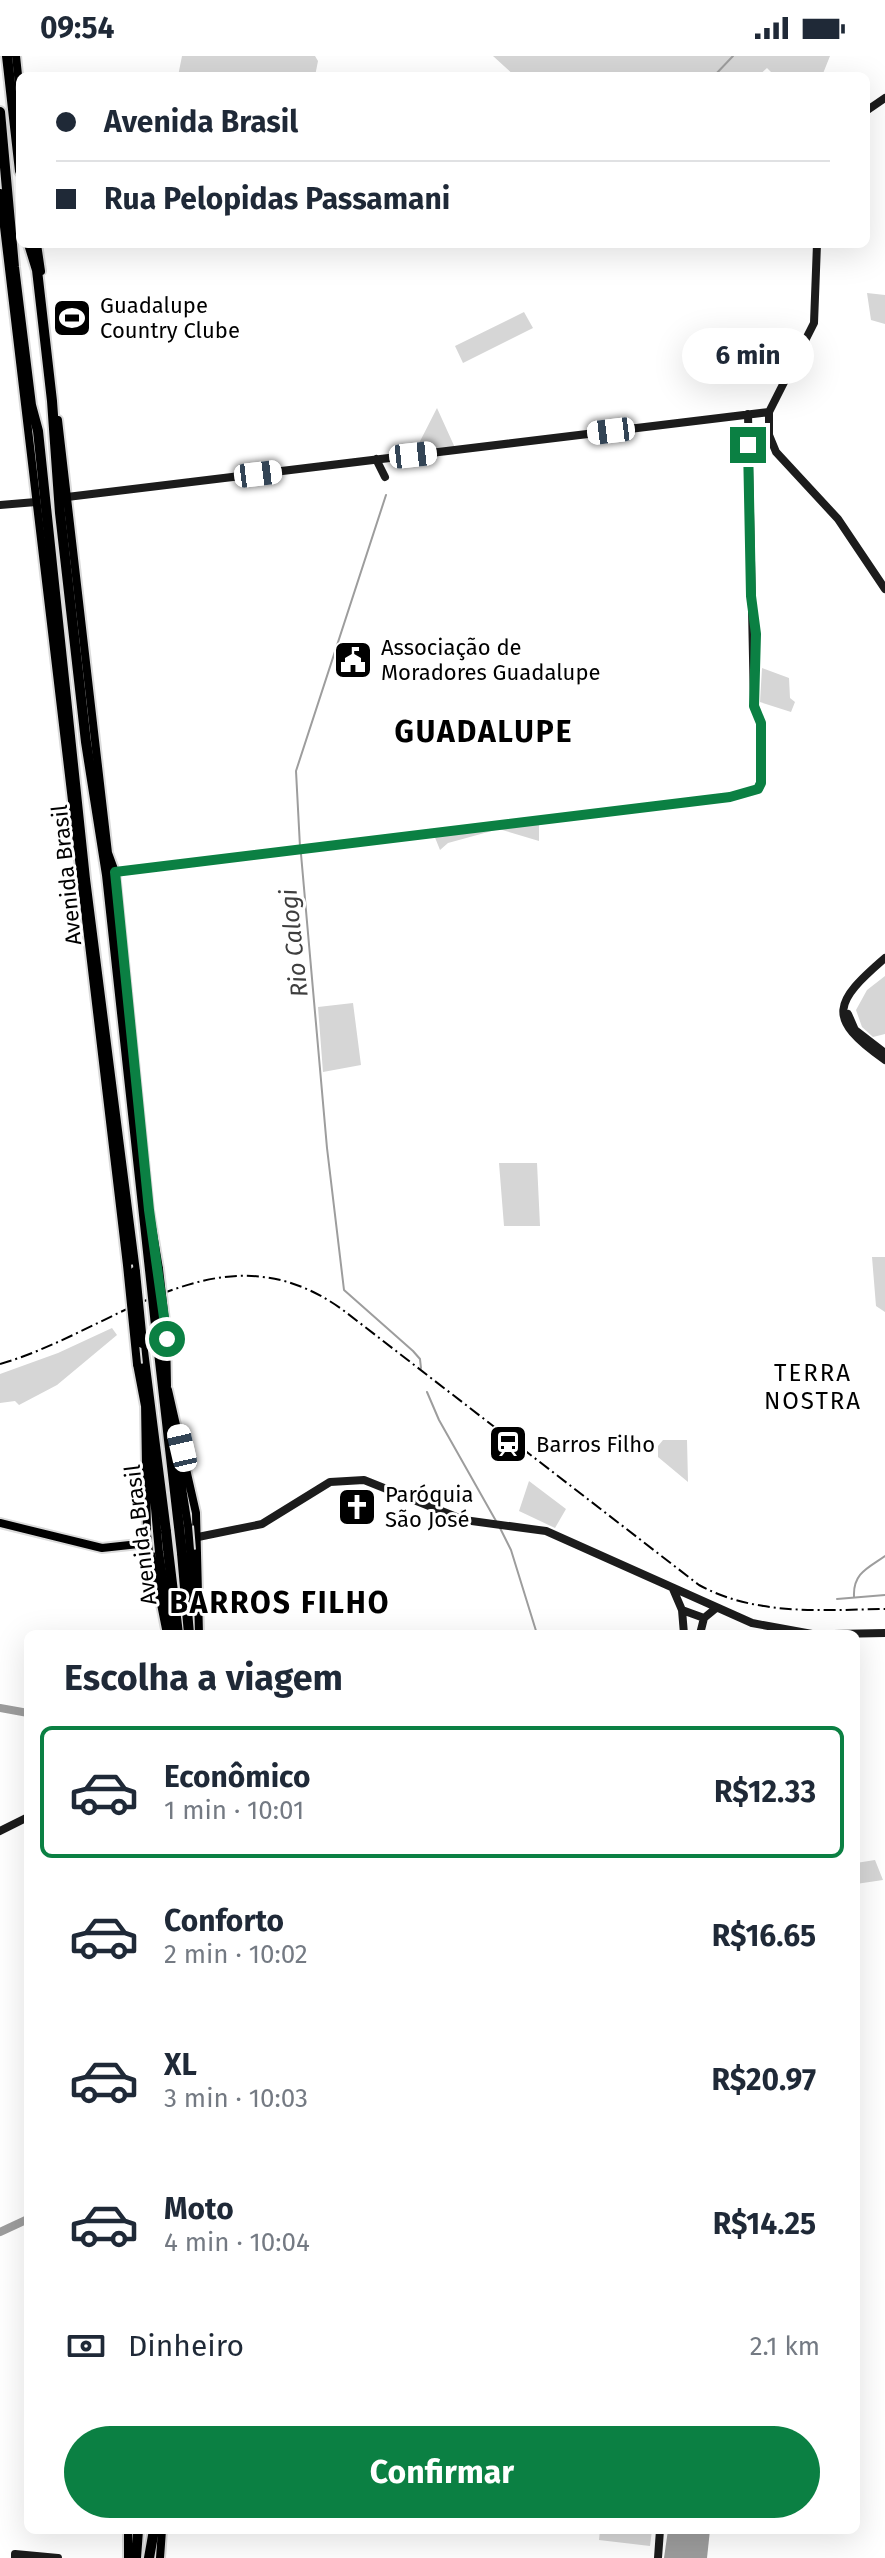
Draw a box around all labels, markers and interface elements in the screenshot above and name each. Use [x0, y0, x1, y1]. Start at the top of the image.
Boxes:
text: 09:54 [40, 10, 115, 46]
text: Avenida Brasil [104, 104, 298, 140]
text: Rua Pelopidas Passamani [104, 181, 450, 217]
place label: Guadalupe Country Clube [100, 292, 240, 344]
sports icon: Guadalupe Country Clube [51, 297, 93, 339]
callout: 6 min [682, 329, 814, 385]
text: 6 min [715, 340, 781, 371]
car [586, 416, 636, 446]
route end [730, 427, 766, 463]
car [388, 441, 438, 469]
car [233, 459, 283, 489]
place label: Associação de Moradores Guadalupe [381, 634, 600, 686]
public building icon: Associação de Moradores Guadalupe [332, 639, 374, 681]
district label: GUADALUPE [394, 714, 574, 750]
street label: Avenida Brasil [46, 803, 87, 947]
water label: Rio Calogi [274, 887, 314, 999]
route start [149, 1321, 185, 1357]
district label: TERRA NOSTRA [764, 1359, 862, 1415]
car [165, 1422, 199, 1474]
station icon: Barros Filho [487, 1423, 529, 1465]
place label: Barros Filho [536, 1431, 655, 1458]
street label: Avenida Brasil [118, 1463, 162, 1607]
place label: Paróquia São José [385, 1481, 473, 1533]
church icon: Paróquia São José [336, 1486, 378, 1528]
district label: BARROS FILHO [169, 1585, 391, 1621]
text: Escolha a viagem [64, 1656, 343, 1700]
icon: car [68, 1756, 140, 1828]
text: Econômico [164, 1759, 310, 1795]
text: R$12.33 [714, 1774, 816, 1810]
text: 1 min · 10:01 [164, 1795, 304, 1826]
icon: car [68, 1900, 140, 1972]
text: Conforto [164, 1903, 284, 1939]
text: R$16.65 [712, 1918, 816, 1954]
text: 2 min · 10:02 [164, 1939, 308, 1970]
icon: car [68, 2044, 140, 2116]
text: XL [164, 2047, 197, 2083]
text: R$20.97 [712, 2062, 816, 2098]
text: 3 min · 10:03 [164, 2083, 308, 2114]
icon: car [68, 2188, 140, 2260]
text: Moto [164, 2191, 234, 2227]
text: R$14.25 [713, 2206, 816, 2242]
text: 4 min · 10:04 [164, 2227, 310, 2258]
icon: cash [64, 2324, 108, 2368]
text: Dinheiro [128, 2328, 244, 2364]
text: 2.1 km [750, 2331, 820, 2362]
button: Confirmar [64, 2426, 820, 2518]

